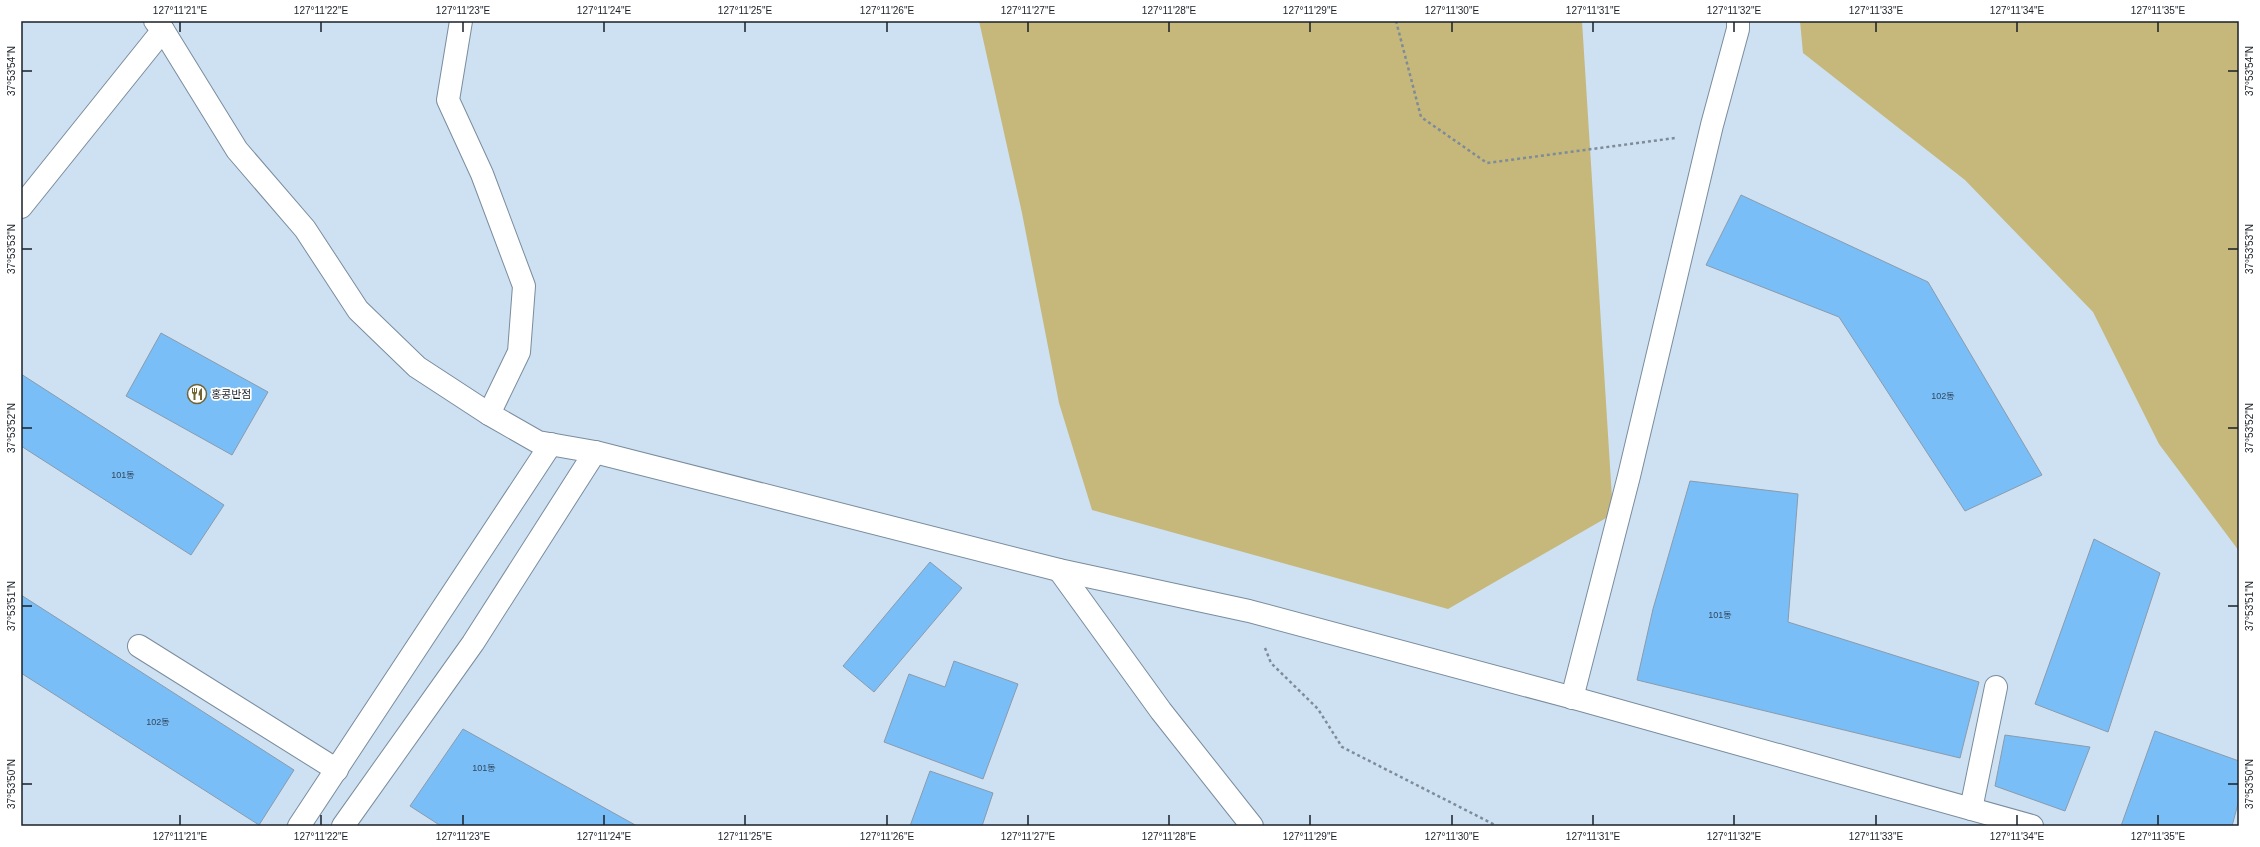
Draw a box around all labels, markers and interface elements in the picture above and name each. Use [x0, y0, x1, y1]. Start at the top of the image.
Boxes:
text: 127°11'21"E [153, 5, 207, 16]
text: 127°11'22"E [294, 5, 348, 16]
text: 127°11'23"E [436, 5, 490, 16]
text: 127°11'24"E [577, 5, 631, 16]
text: 127°11'25"E [718, 5, 772, 16]
text: 127°11'26"E [860, 5, 914, 16]
text: 127°11'27"E [1001, 5, 1055, 16]
text: 127°11'28"E [1142, 5, 1196, 16]
text: 127°11'29"E [1283, 5, 1337, 16]
text: 127°11'30"E [1425, 5, 1479, 16]
text: 127°11'31"E [1566, 5, 1620, 16]
text: 127°11'32"E [1707, 5, 1761, 16]
text: 127°11'33"E [1849, 5, 1903, 16]
text: 127°11'34"E [1990, 5, 2044, 16]
text: 127°11'35"E [2131, 5, 2185, 16]
text: 37°53'54"N [6, 46, 17, 96]
text: 37°53'54"N [2244, 46, 2255, 96]
text: 37°53'53"N [6, 224, 17, 274]
text: 37°53'53"N [2244, 224, 2255, 274]
restaurant icon: 홍콩반점 [186, 383, 208, 405]
place label: 홍콩반점 [211, 388, 251, 400]
house number: 102동 [1931, 391, 1955, 401]
text: 37°53'52"N [6, 403, 17, 453]
text: 37°53'52"N [2244, 403, 2255, 453]
house number: 101동 [111, 470, 135, 480]
text: 37°53'51"N [6, 581, 17, 631]
text: 37°53'51"N [2244, 581, 2255, 631]
house number: 101동 [1708, 610, 1732, 620]
house number: 102동 [146, 717, 170, 727]
text: 37°53'50"N [6, 759, 17, 809]
text: 37°53'50"N [2244, 759, 2255, 809]
house number: 101동 [472, 763, 496, 773]
text: 127°11'21"E [153, 831, 207, 842]
text: 127°11'22"E [294, 831, 348, 842]
text: 127°11'23"E [436, 831, 490, 842]
text: 127°11'24"E [577, 831, 631, 842]
text: 127°11'25"E [718, 831, 772, 842]
text: 127°11'26"E [860, 831, 914, 842]
text: 127°11'27"E [1001, 831, 1055, 842]
text: 127°11'28"E [1142, 831, 1196, 842]
text: 127°11'29"E [1283, 831, 1337, 842]
text: 127°11'30"E [1425, 831, 1479, 842]
text: 127°11'31"E [1566, 831, 1620, 842]
text: 127°11'32"E [1707, 831, 1761, 842]
text: 127°11'33"E [1849, 831, 1903, 842]
text: 127°11'34"E [1990, 831, 2044, 842]
text: 127°11'35"E [2131, 831, 2185, 842]

